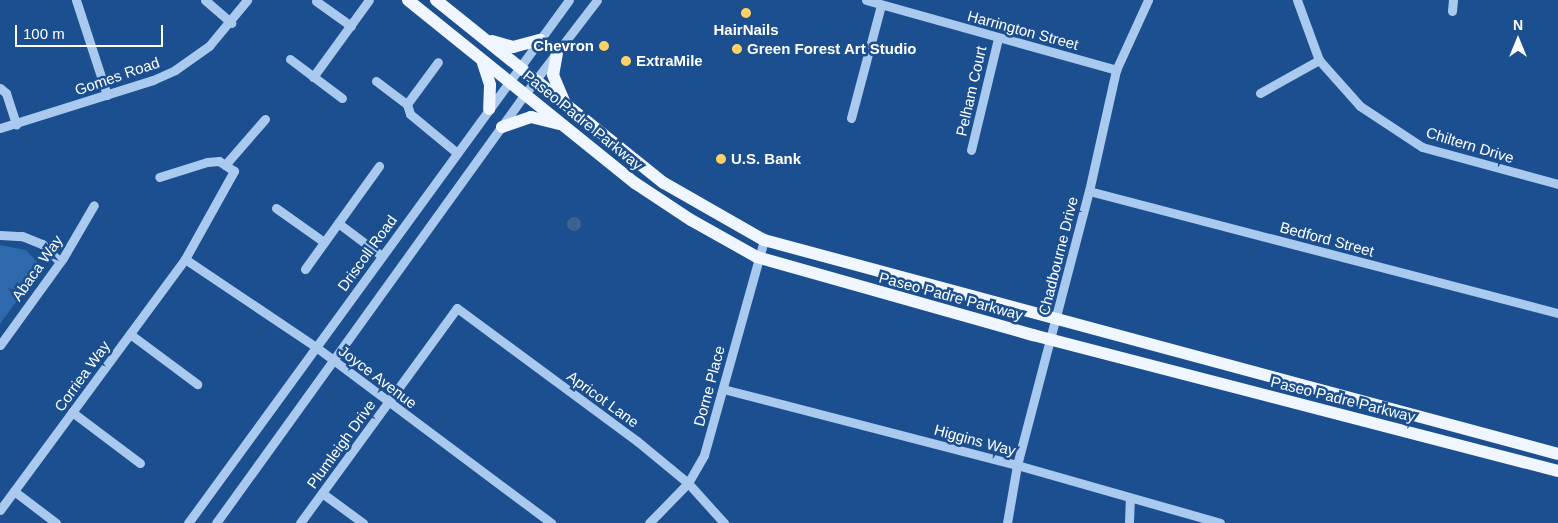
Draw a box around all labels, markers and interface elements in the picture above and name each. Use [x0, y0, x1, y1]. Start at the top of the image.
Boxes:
marker: HairNails [740, 7, 752, 19]
street label: Harrington Street [966, 7, 1080, 53]
scale bar [18, 15, 165, 47]
north arrow [1493, 15, 1543, 65]
text: N [1513, 17, 1523, 33]
place label: HairNails [713, 21, 779, 39]
text: 100 m [23, 25, 65, 42]
place label: Chevron [533, 37, 594, 55]
marker: Chevron [598, 40, 610, 52]
place label: Green Forest Art Studio [747, 40, 917, 58]
marker: Green Forest Art Studio [731, 43, 743, 55]
street label: Pelham Court [952, 44, 990, 138]
place label: ExtraMile [636, 52, 703, 70]
street label: Gomes Road [72, 53, 162, 99]
marker: ExtraMile [620, 55, 632, 67]
street label: Paseo Padre Parkway [520, 66, 646, 174]
street label: Chiltern Drive [1424, 123, 1516, 167]
place label: U.S. Bank [731, 150, 801, 168]
marker: U.S. Bank [715, 153, 727, 165]
street label: Chadbourne Drive [1035, 195, 1081, 317]
street label: Driscoll Road [334, 212, 400, 294]
street label: Bedford Street [1278, 218, 1376, 260]
street label: Abaca Way [8, 232, 66, 304]
street label: Paseo Padre Parkway [877, 268, 1025, 324]
street label: Corriea Way [50, 337, 114, 415]
street label: Joyce Avenue [335, 342, 421, 412]
street label: Dorne Place [690, 344, 728, 428]
street label: Apricot Lane [564, 367, 642, 431]
street label: Paseo Padre Parkway [1269, 372, 1417, 426]
street label: Plumleigh Drive [303, 396, 379, 492]
street label: Higgins Way [932, 420, 1018, 460]

